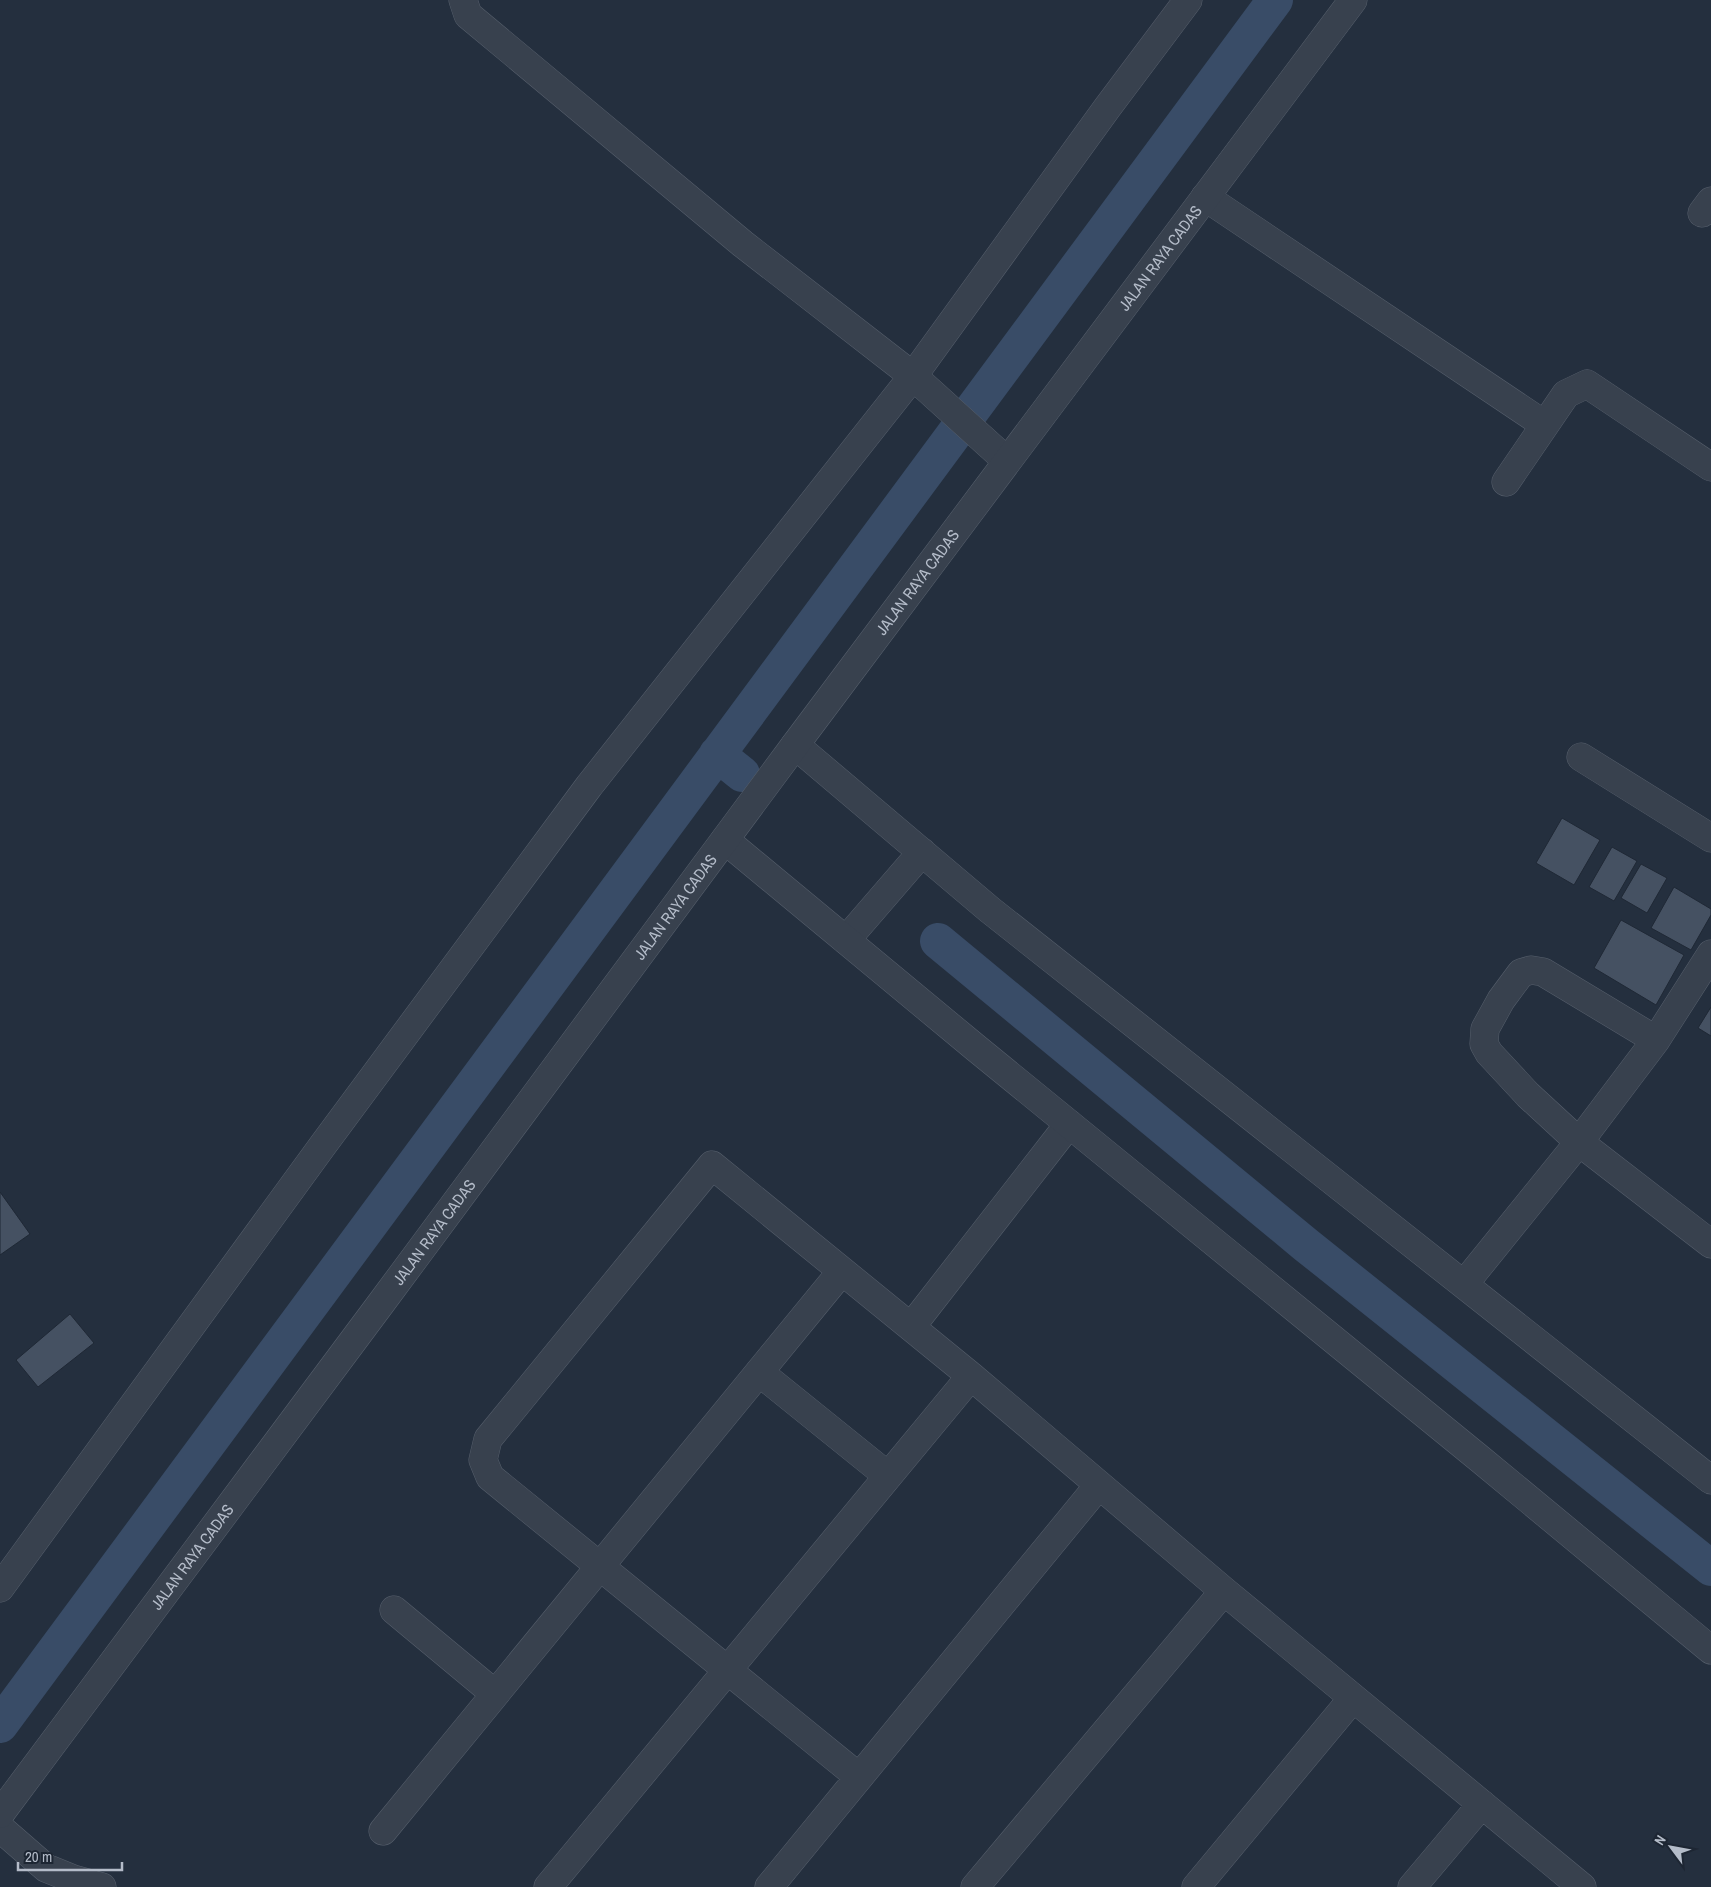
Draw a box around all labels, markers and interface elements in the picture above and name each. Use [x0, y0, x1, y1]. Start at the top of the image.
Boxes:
street label: JALAN RAYA CADAS [1113, 200, 1207, 315]
street label: JALAN RAYA CADAS [870, 524, 964, 639]
street label: JALAN RAYA CADAS [629, 849, 722, 964]
street label: JALAN RAYA CADAS [387, 1174, 481, 1289]
street label: JALAN RAYA CADAS [145, 1499, 239, 1614]
north arrow [1646, 1822, 1696, 1872]
text: N [1650, 1832, 1670, 1848]
scale bar [18, 1840, 121, 1872]
text: 20 m [25, 1846, 52, 1867]

